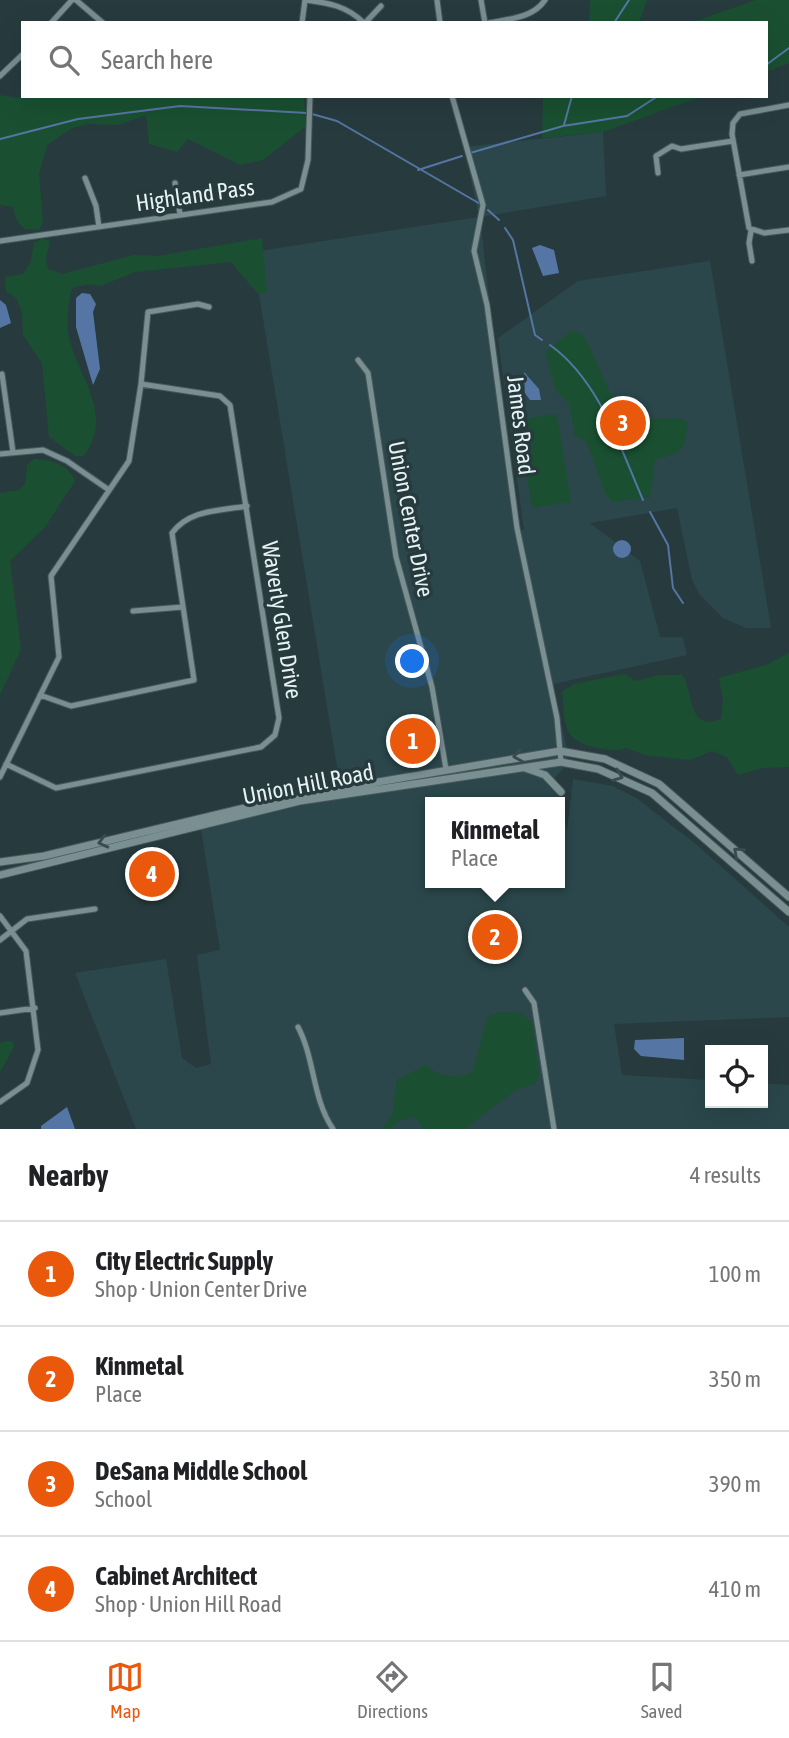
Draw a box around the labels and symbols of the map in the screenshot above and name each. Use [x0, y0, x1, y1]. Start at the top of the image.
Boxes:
street label: Highland Pass [134, 174, 256, 216]
street label: James Road [502, 374, 540, 476]
pin: 3 [600, 397, 646, 449]
street label: Union Center Drive [383, 439, 439, 599]
street label: Waverly Glen Drive [257, 539, 307, 701]
your location [395, 644, 429, 678]
pin: 1 [390, 715, 436, 767]
one-way arrow [512, 748, 524, 763]
street label: Union Hill Road [240, 759, 376, 809]
one-way arrow [611, 768, 623, 782]
one-way arrow [97, 833, 109, 848]
pin: 4 [129, 848, 175, 900]
one-way arrow [733, 848, 746, 860]
pin: 2 [472, 911, 518, 963]

